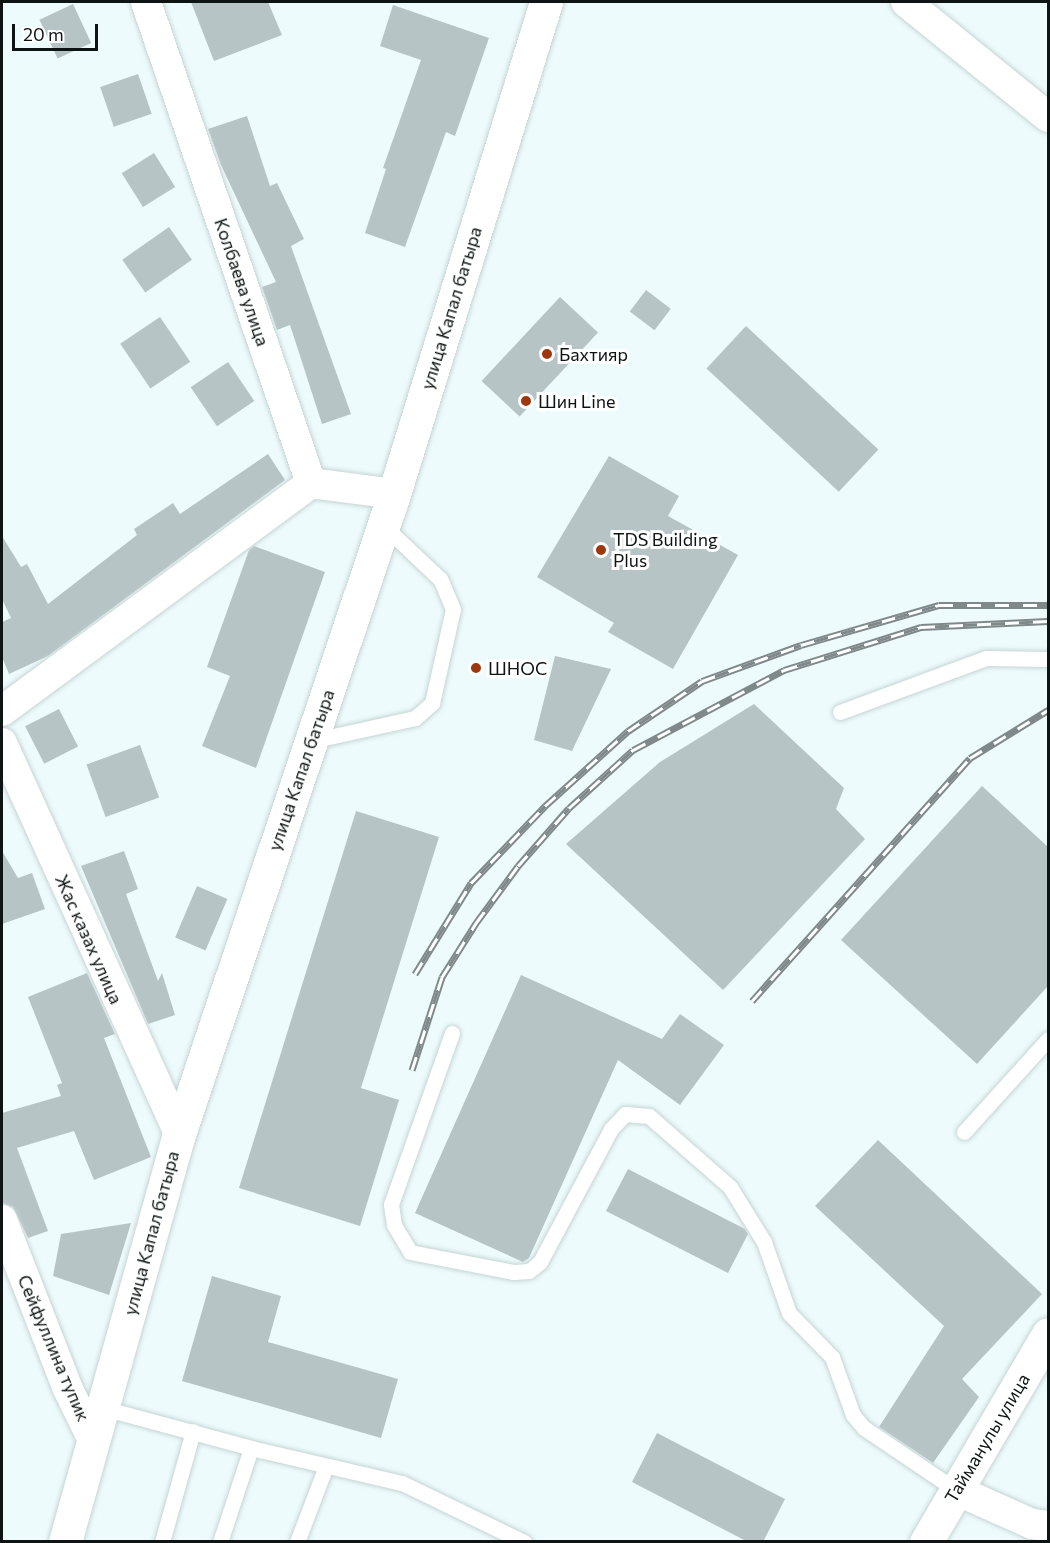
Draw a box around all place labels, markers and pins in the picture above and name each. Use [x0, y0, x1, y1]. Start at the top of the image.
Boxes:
place label: Бахтияр [559, 343, 628, 365]
marker: Бахтияр [540, 347, 554, 361]
place label: Шин Line [538, 390, 616, 412]
marker: Шин Line [519, 394, 533, 408]
place label: TDS Building Plus [613, 529, 718, 572]
marker: TDS Building Plus [594, 543, 608, 557]
place label: ШНОС [488, 657, 547, 679]
marker: ШНОС [469, 661, 483, 675]

